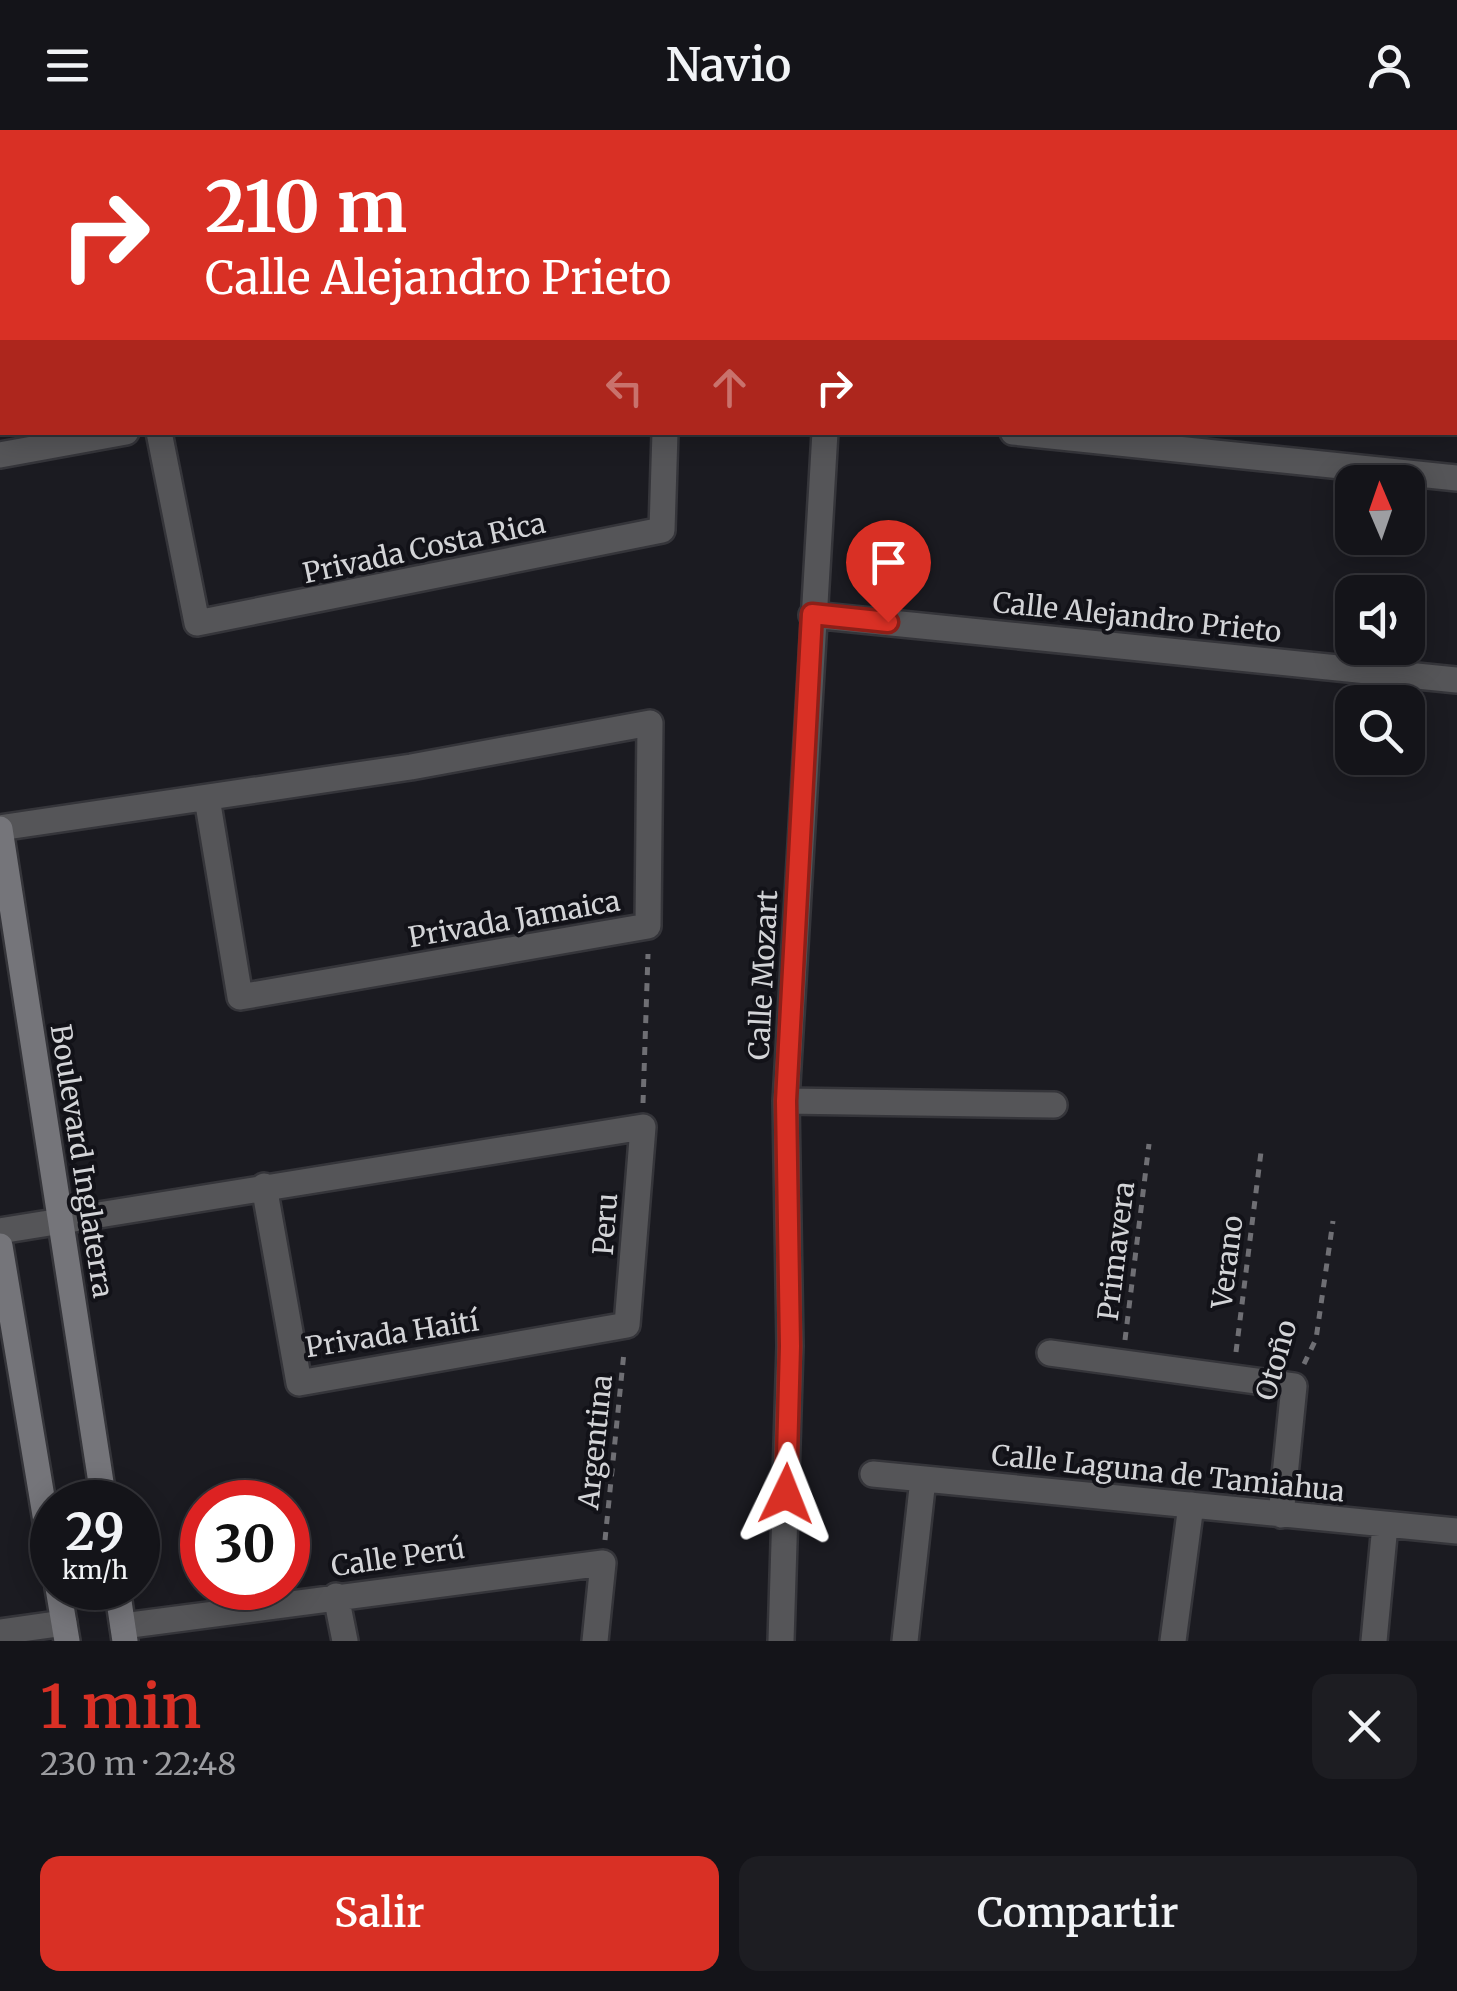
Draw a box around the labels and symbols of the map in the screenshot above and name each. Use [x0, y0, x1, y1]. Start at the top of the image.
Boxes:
north arrow [1335, 465, 1425, 555]
street label: Privada Costa Rica [299, 505, 549, 591]
pin [846, 520, 931, 623]
street label: Calle Alejandro Prieto [991, 584, 1283, 650]
street label: Privada Jamaica [405, 883, 623, 955]
street label: Calle Mozart [741, 889, 785, 1061]
street label: Boulevard Inglaterra [43, 1022, 121, 1300]
street label: Primavera [1090, 1179, 1142, 1323]
street label: Peru [585, 1192, 625, 1256]
street label: Verano [1203, 1213, 1251, 1312]
street label: Privada Haití [303, 1302, 482, 1365]
street label: Otoño [1247, 1316, 1305, 1404]
street label: Argentina [570, 1373, 620, 1512]
street label: Calle Laguna de Tamiahua [990, 1437, 1346, 1509]
position arrow [734, 1442, 838, 1546]
speed limit sign: 30 [180, 1480, 310, 1610]
street label: Calle Perú [329, 1530, 467, 1584]

